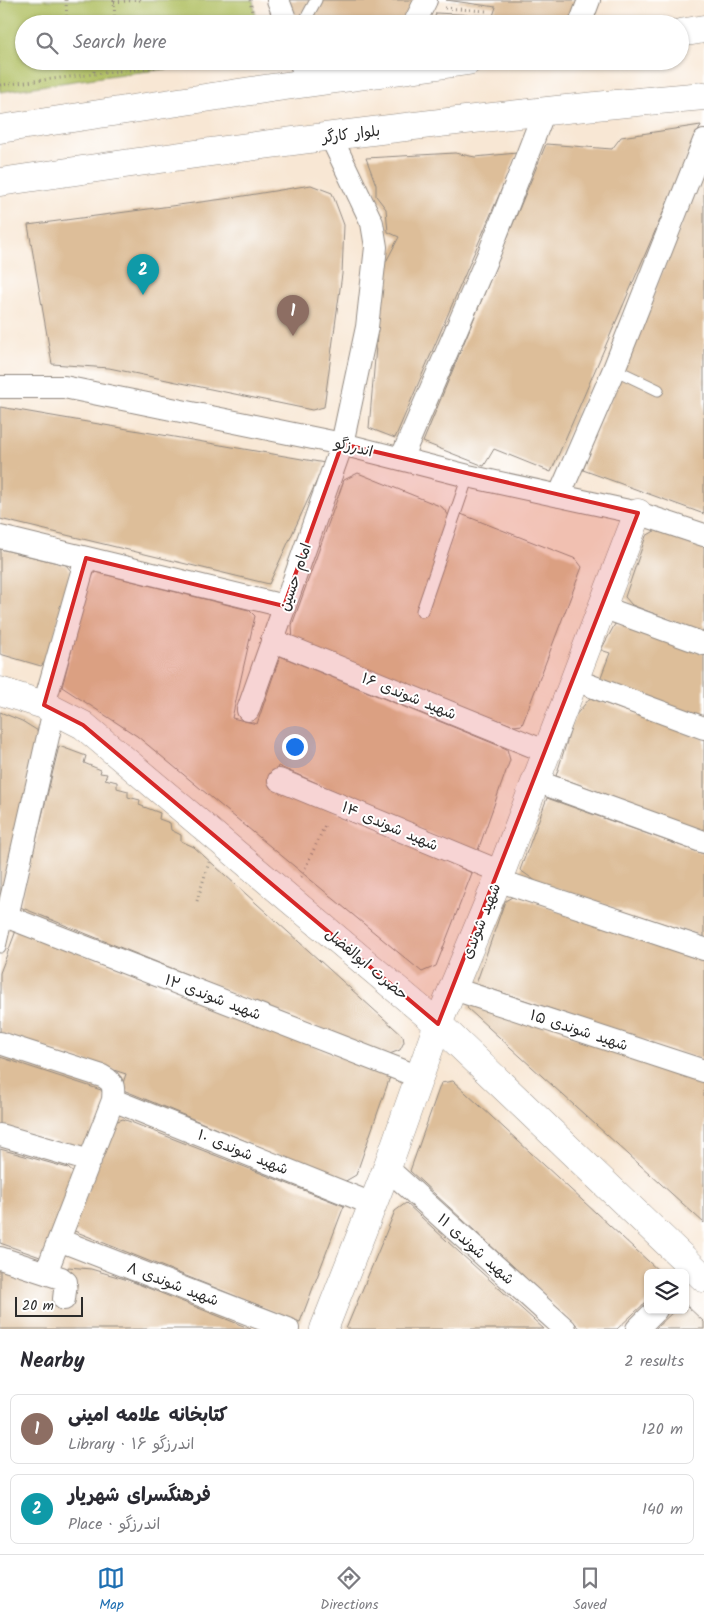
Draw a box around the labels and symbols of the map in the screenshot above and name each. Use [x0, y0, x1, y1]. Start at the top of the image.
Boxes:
street label: بلوار کارگر [319, 120, 381, 151]
pin: 2 [127, 254, 159, 295]
pin: 1 [277, 295, 309, 336]
street label: اندرزگو [331, 431, 375, 464]
street label: امام حسین [273, 540, 319, 615]
street label: شهید شوندی ۱۶ [357, 667, 460, 727]
your location [282, 734, 308, 760]
street label: شهید شوندی ۱۴ [338, 796, 442, 858]
street label: شهید شوندی [456, 880, 508, 963]
street label: حضرت ابوالفضل [319, 923, 413, 1007]
street label: شهید شوندی ۱۲ [161, 968, 264, 1027]
street label: شهید شوندی ۱۵ [526, 1004, 631, 1058]
street label: شهید شوندی ۱۰ [193, 1124, 292, 1182]
street label: شهید شوندی ۱۱ [431, 1208, 519, 1291]
street label: شهید شوندی ۸ [123, 1256, 222, 1313]
scale bar [15, 1294, 82, 1317]

